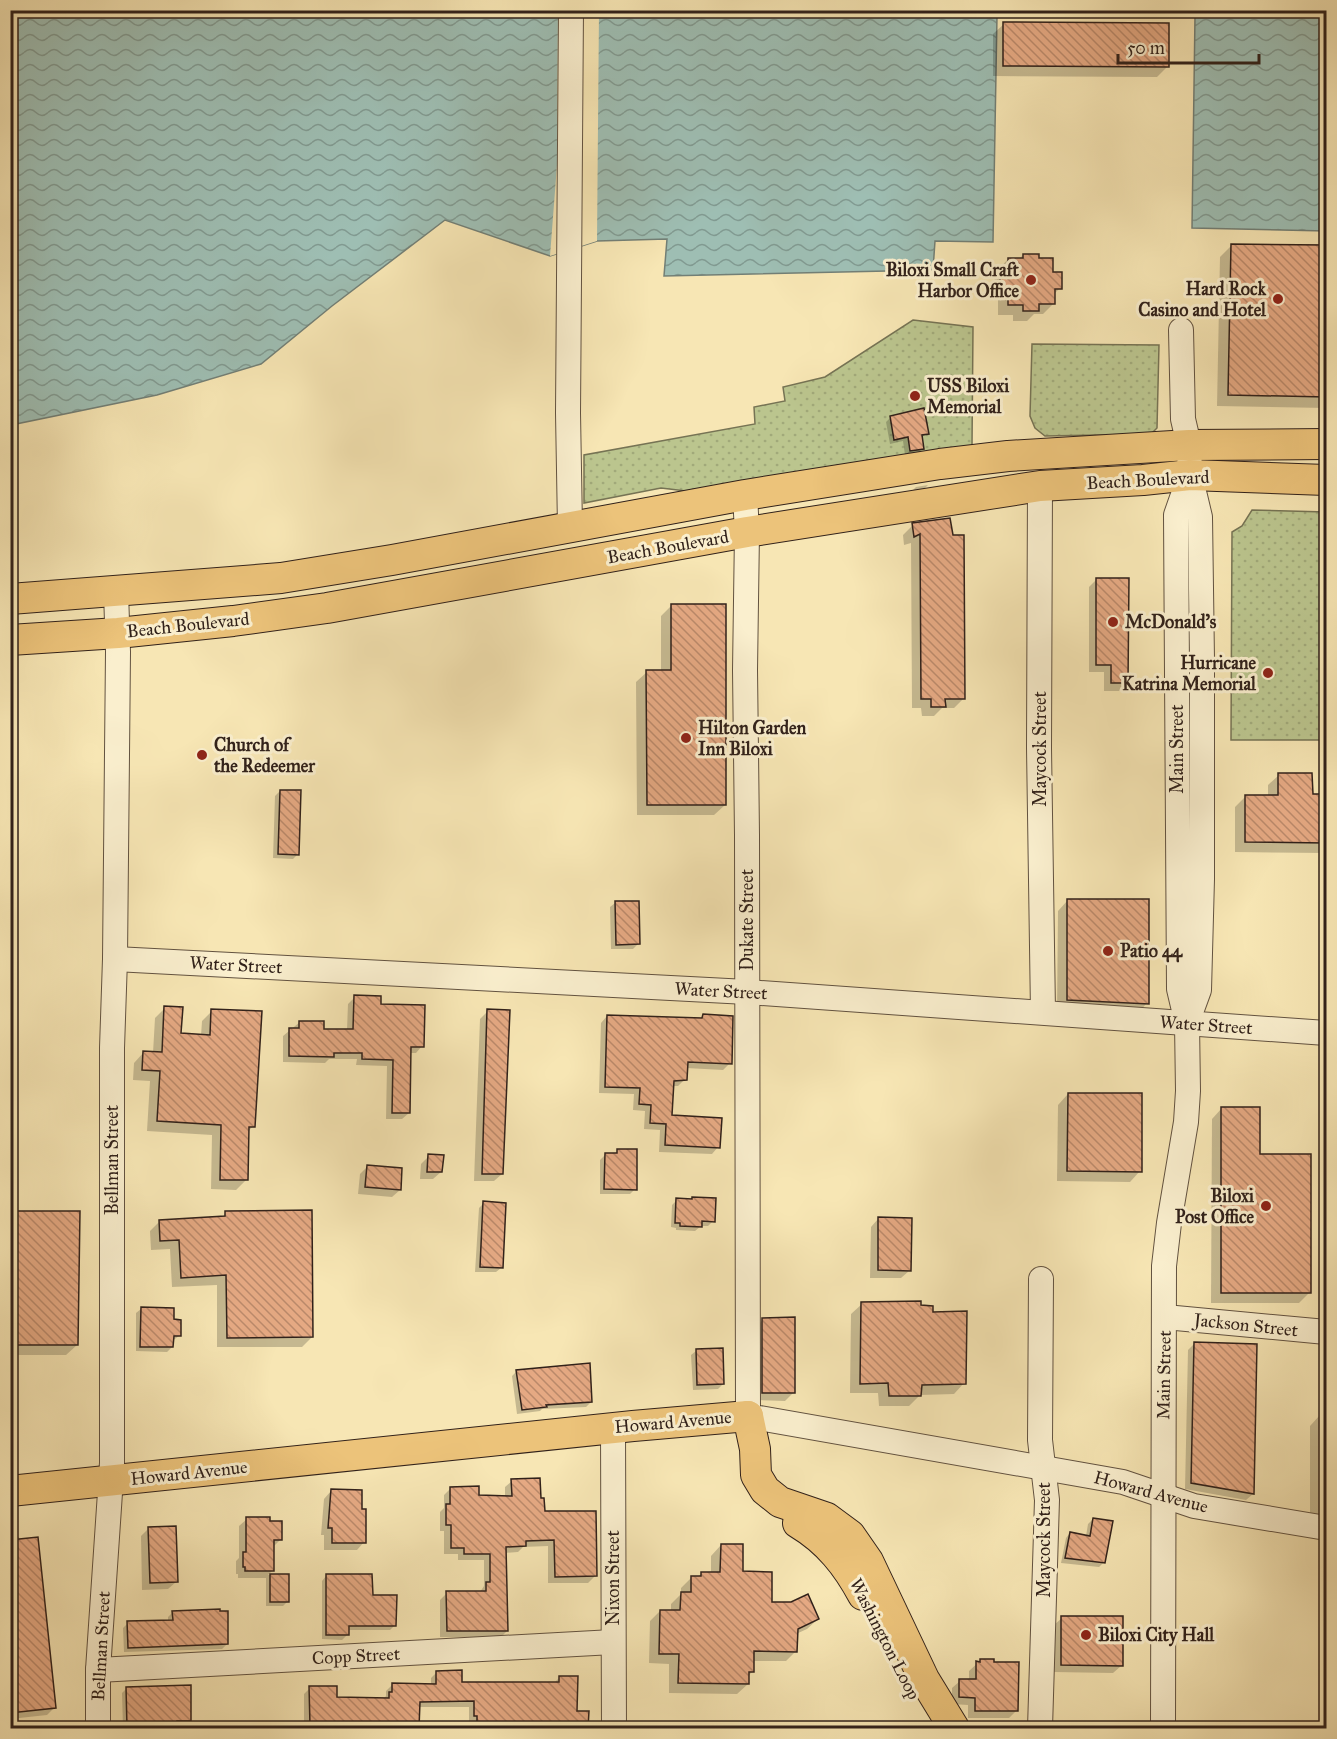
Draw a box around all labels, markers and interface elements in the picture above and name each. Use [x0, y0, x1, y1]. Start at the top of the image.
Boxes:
scale bar [1118, 27, 1259, 65]
text: 50 m [1127, 37, 1165, 59]
place label: Biloxi Small Craft Harbor Office [886, 259, 1020, 302]
marker: Biloxi Small Craft Harbor Office [1024, 273, 1038, 287]
place label: Hard Rock Casino and Hotel [1138, 278, 1267, 321]
marker: Hard Rock Casino and Hotel [1271, 292, 1285, 306]
place label: USS Biloxi Memorial [927, 375, 1010, 418]
marker: USS Biloxi Memorial [908, 389, 922, 403]
street label: Beach Boulevard [1086, 466, 1210, 494]
street label: Beach Boulevard [605, 525, 731, 569]
street label: Beach Boulevard [126, 608, 250, 642]
place label: McDonald's [1125, 611, 1217, 633]
marker: McDonald's [1106, 615, 1120, 629]
place label: Hurricane Katrina Memorial [1122, 652, 1257, 695]
marker: Hurricane Katrina Memorial [1261, 666, 1275, 680]
street label: Maycock Street [1029, 691, 1051, 807]
street label: Main Street [1166, 704, 1188, 794]
place label: Hilton Garden Inn Biloxi [698, 717, 806, 760]
marker: Hilton Garden Inn Biloxi [679, 731, 693, 745]
place label: Church of the Redeemer [213, 734, 316, 777]
marker: Church of the Redeemer [195, 748, 209, 762]
street label: Dukate Street [736, 868, 758, 971]
place label: Patio 44 [1120, 940, 1183, 963]
marker: Patio 44 [1101, 944, 1115, 958]
street label: Water Street [189, 952, 284, 978]
street label: Water Street [674, 978, 769, 1004]
street label: Water Street [1159, 1011, 1254, 1039]
street label: Bellman Street [101, 1104, 123, 1215]
place label: Biloxi Post Office [1175, 1185, 1255, 1228]
marker: Biloxi Post Office [1259, 1199, 1273, 1213]
street label: Jackson Street [1191, 1308, 1300, 1342]
street label: Main Street [1152, 1329, 1176, 1420]
street label: Howard Avenue [614, 1406, 732, 1438]
street label: Howard Avenue [129, 1456, 249, 1490]
street label: Howard Avenue [1091, 1466, 1211, 1518]
street label: Maycock Street [1033, 1482, 1055, 1598]
street label: Nixon Street [602, 1530, 624, 1626]
street label: Washington Loop [844, 1575, 925, 1704]
street label: Bellman Street [87, 1590, 115, 1702]
place label: Biloxi City Hall [1098, 1624, 1215, 1647]
marker: Biloxi City Hall [1079, 1628, 1093, 1642]
street label: Copp Street [311, 1643, 401, 1669]

